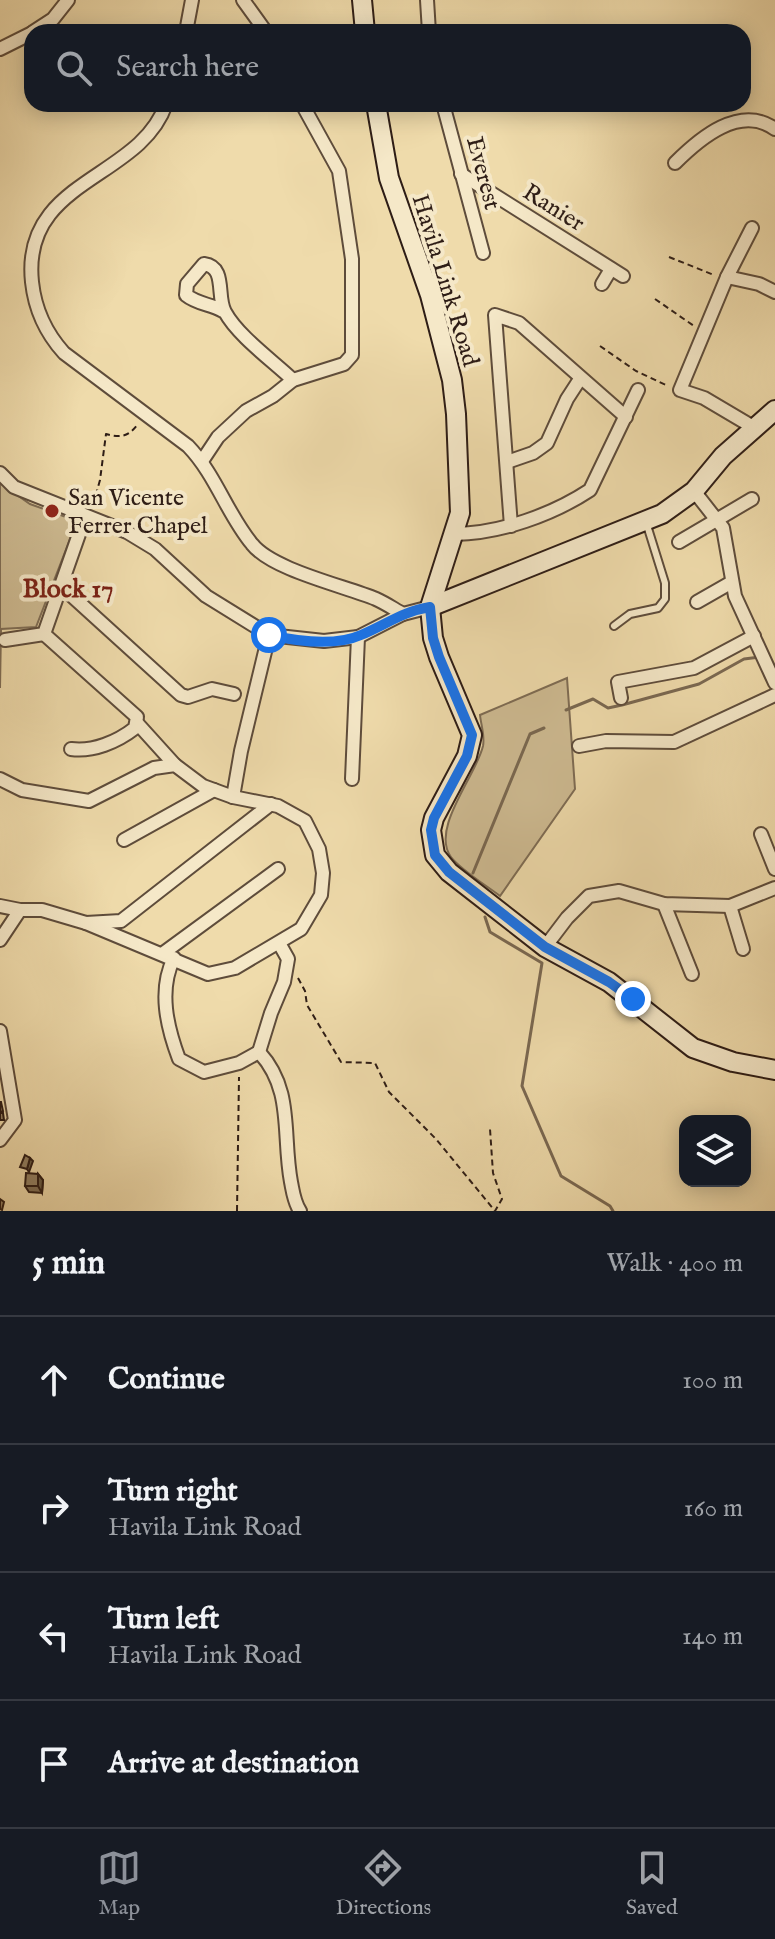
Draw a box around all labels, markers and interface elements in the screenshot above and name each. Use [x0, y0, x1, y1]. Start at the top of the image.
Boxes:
search box [24, 24, 751, 112]
icon: search [52, 46, 96, 90]
text: Search here [116, 49, 259, 87]
street label: Everest [458, 133, 507, 213]
street label: Ranier [516, 177, 590, 239]
street label: Havila Link Road [404, 191, 486, 371]
place label: San Vicente Ferrer Chapel [68, 483, 208, 542]
marker: San Vicente Ferrer Chapel [43, 502, 61, 520]
district label: Block 17 [23, 573, 113, 606]
route start [251, 617, 287, 653]
route end [615, 981, 651, 1017]
map controls [679, 1115, 751, 1187]
button: layers [679, 1115, 751, 1187]
text: 5 min [32, 1242, 105, 1285]
text: Walk · 400 m [606, 1247, 743, 1280]
icon: ahead [32, 1358, 76, 1402]
text: Continue [108, 1361, 225, 1399]
text: 100 m [682, 1364, 743, 1397]
text: Turn right [108, 1473, 238, 1511]
icon: right [32, 1486, 76, 1530]
text: 160 m [684, 1492, 743, 1525]
text: Havila Link Road [108, 1511, 301, 1544]
text: Turn left [108, 1601, 219, 1639]
icon: left [32, 1614, 76, 1658]
text: 140 m [682, 1620, 743, 1653]
text: Havila Link Road [108, 1639, 301, 1672]
icon: arrive [32, 1742, 76, 1786]
text: Arrive at destination [108, 1745, 359, 1783]
tab: Map [97, 1846, 141, 1922]
tab: Directions [336, 1846, 431, 1922]
tab: Saved [626, 1846, 678, 1922]

